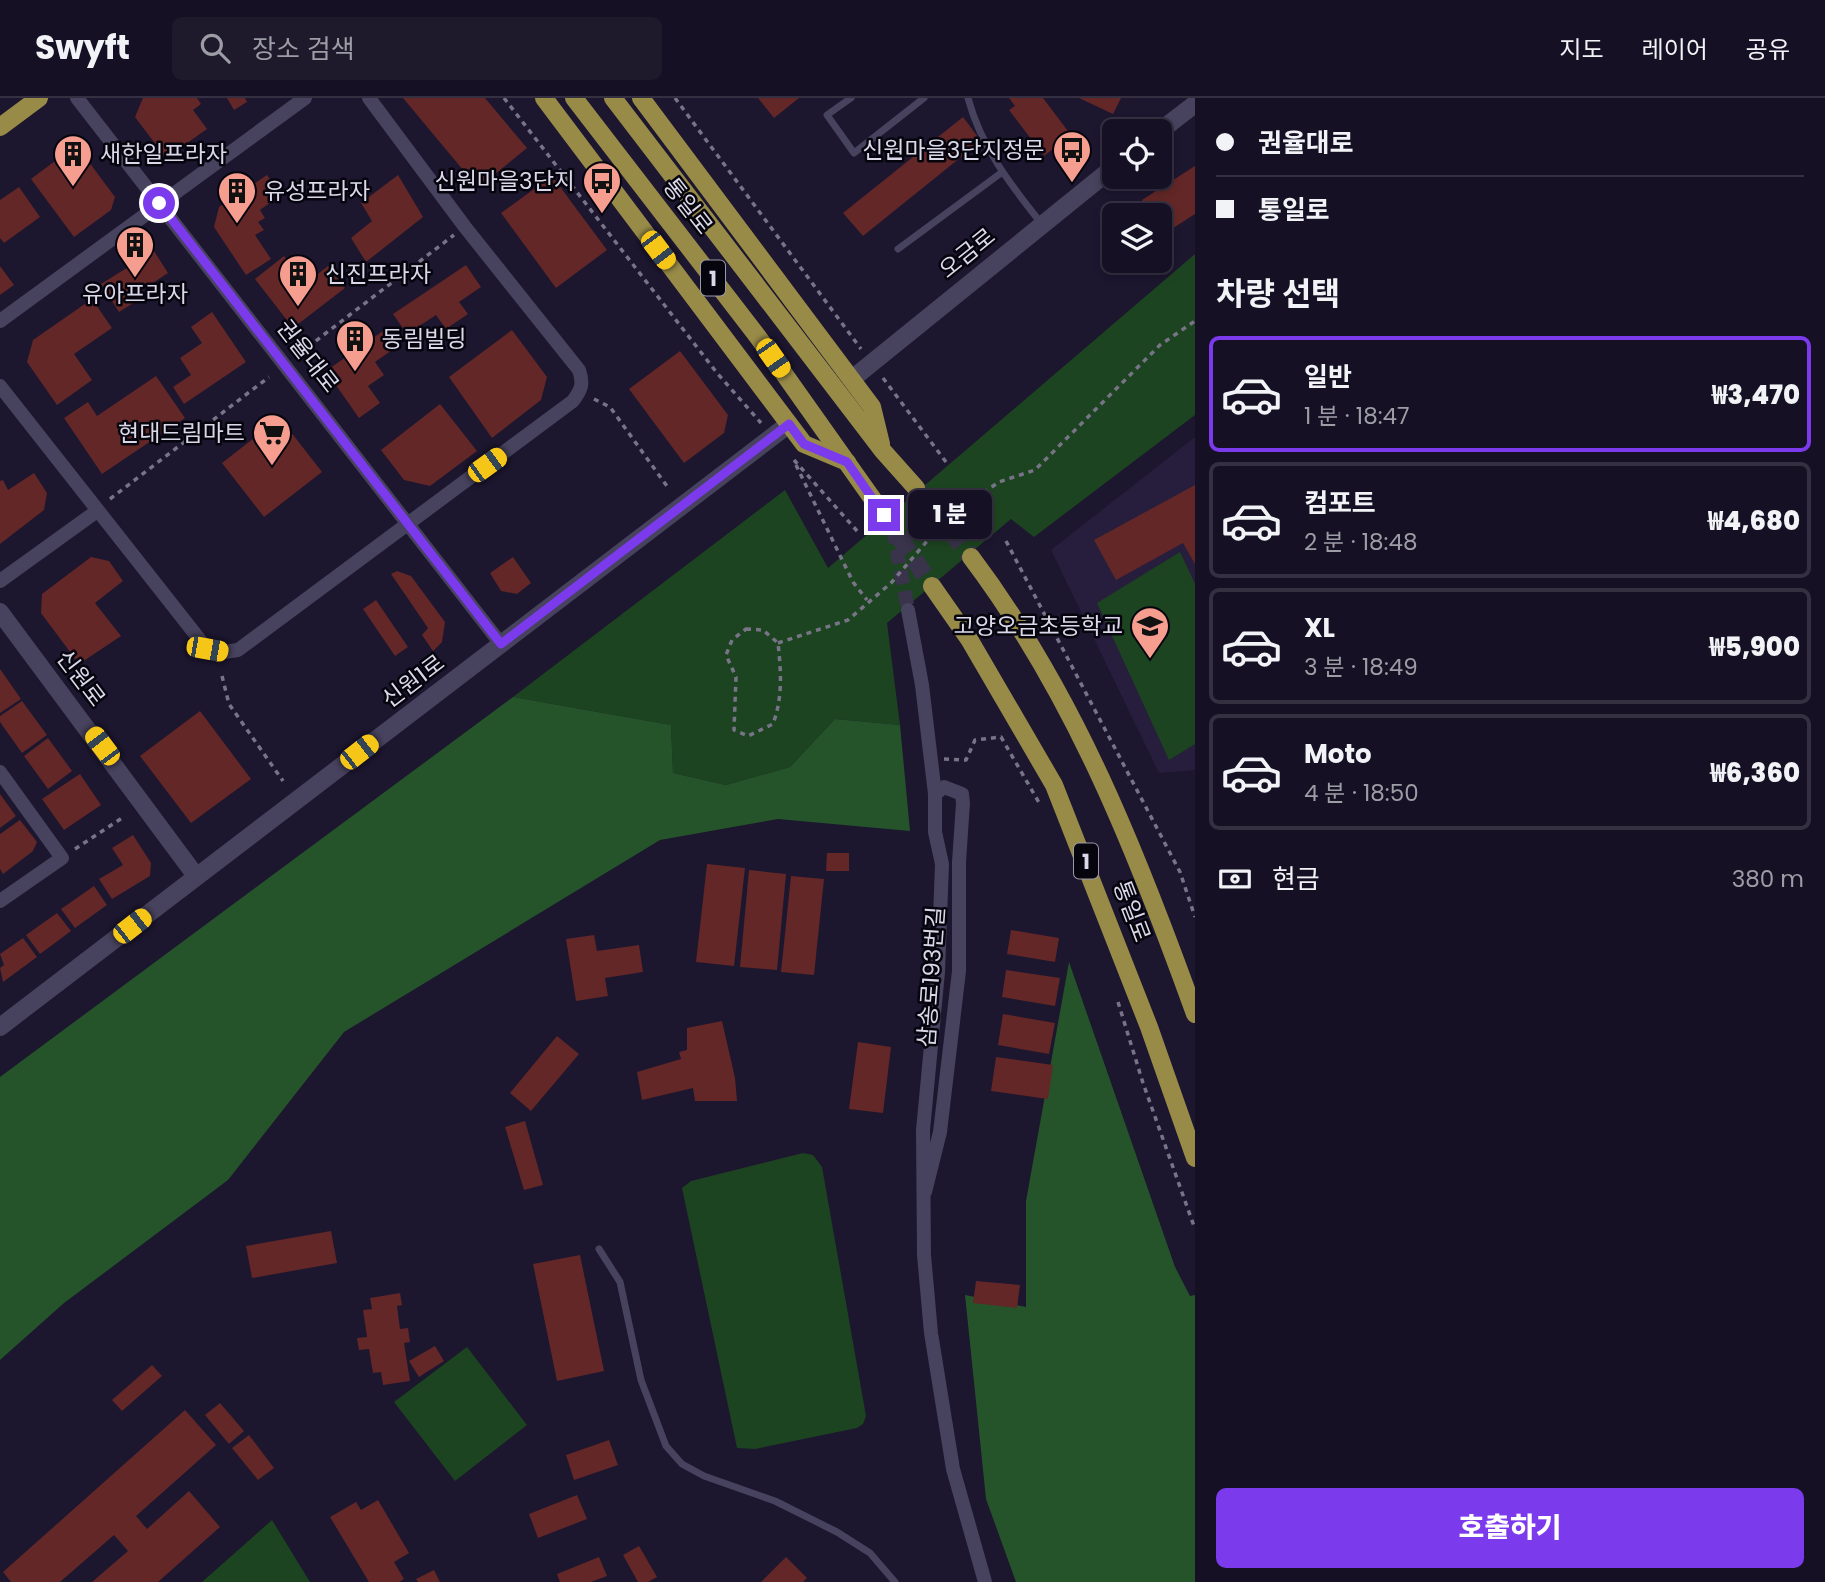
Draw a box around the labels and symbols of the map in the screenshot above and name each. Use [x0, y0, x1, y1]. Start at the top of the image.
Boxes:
bus stop icon: 신원마을3단지정문 [1051, 129, 1093, 184]
building icon: 새한일프라자 [52, 133, 94, 188]
place label: 신원마을3단지정문 [862, 134, 1045, 166]
place label: 새한일프라자 [100, 138, 227, 170]
bus stop icon: 신원마을3단지 [581, 160, 623, 215]
place label: 신원마을3단지 [434, 165, 575, 197]
building icon: 유성프라자 [216, 170, 258, 225]
street label: 통일로 [656, 171, 720, 241]
place label: 유성프라자 [264, 175, 370, 207]
route start [143, 187, 175, 219]
street label: 오금로 [932, 221, 1002, 285]
building icon: 유아프라자 [114, 224, 156, 279]
car [637, 227, 680, 273]
building icon: 신진프라자 [277, 253, 319, 308]
place label: 신진프라자 [325, 258, 431, 290]
road number: 1 [701, 260, 725, 296]
place label: 유아프라자 [82, 278, 188, 310]
street label: 권율대로 [269, 313, 347, 399]
building icon: 동림빌딩 [334, 318, 376, 373]
place label: 동림빌딩 [382, 323, 467, 355]
car [753, 335, 794, 381]
supermarket icon: 현대드림마트 [251, 412, 293, 467]
place label: 현대드림마트 [118, 417, 245, 449]
car [464, 444, 511, 486]
callout: 1 분 [908, 490, 992, 540]
route end [868, 499, 900, 531]
school or university icon: 고양오금초등학교 [1129, 605, 1171, 660]
place label: 고양오금초등학교 [954, 610, 1123, 642]
car [185, 635, 230, 663]
street label: 신원로 [49, 643, 113, 713]
street label: 신원1로 [375, 647, 451, 715]
car [81, 723, 124, 769]
car [336, 731, 383, 773]
road number: 1 [1074, 844, 1098, 878]
street label: 통일로 [1106, 876, 1158, 946]
car [109, 905, 156, 947]
street label: 삼송로193번길 [910, 905, 952, 1049]

